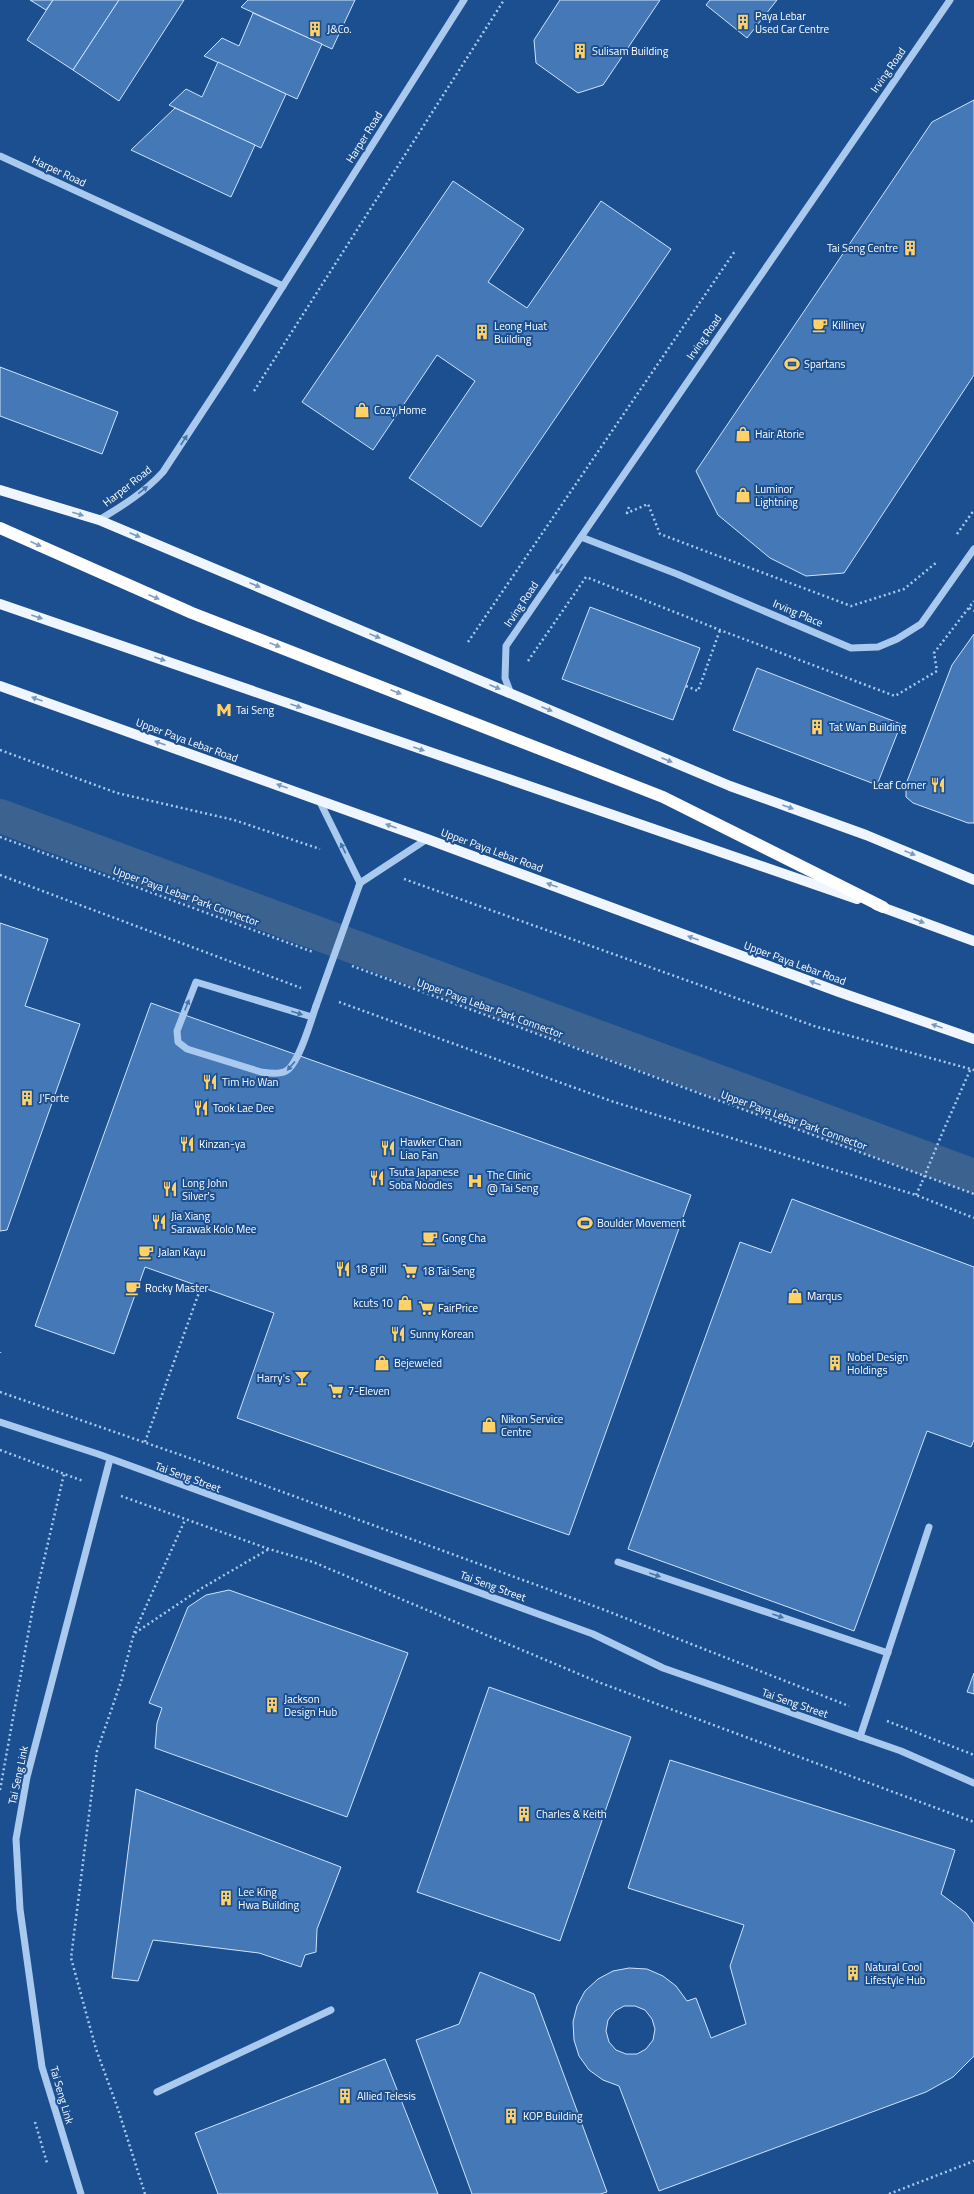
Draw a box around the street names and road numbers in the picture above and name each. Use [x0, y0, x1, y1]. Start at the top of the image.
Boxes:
street label: Irving Road [867, 44, 910, 96]
street label: Harper Road [342, 108, 386, 166]
street label: Harper Road [29, 151, 89, 191]
street label: Irving Road [683, 311, 726, 363]
street label: Harper Road [99, 462, 155, 510]
street label: Irving Road [500, 578, 542, 630]
street label: Irving Place [770, 595, 826, 631]
street label: Upper Paya Lebar Road [134, 714, 240, 766]
street label: Upper Paya Lebar Road [439, 824, 545, 876]
street label: Upper Paya Lebar Park Connector [111, 862, 262, 930]
street label: Upper Paya Lebar Road [742, 937, 848, 989]
street label: Upper Paya Lebar Park Connector [415, 974, 566, 1042]
street label: Upper Paya Lebar Park Connector [719, 1086, 870, 1154]
street label: Tai Seng Street [153, 1458, 223, 1496]
street label: Tai Seng Street [458, 1567, 528, 1605]
street label: Tai Seng Street [760, 1684, 830, 1722]
street label: Tai Seng Link [4, 1744, 32, 1806]
street label: Tai Seng Link [46, 2064, 78, 2127]

